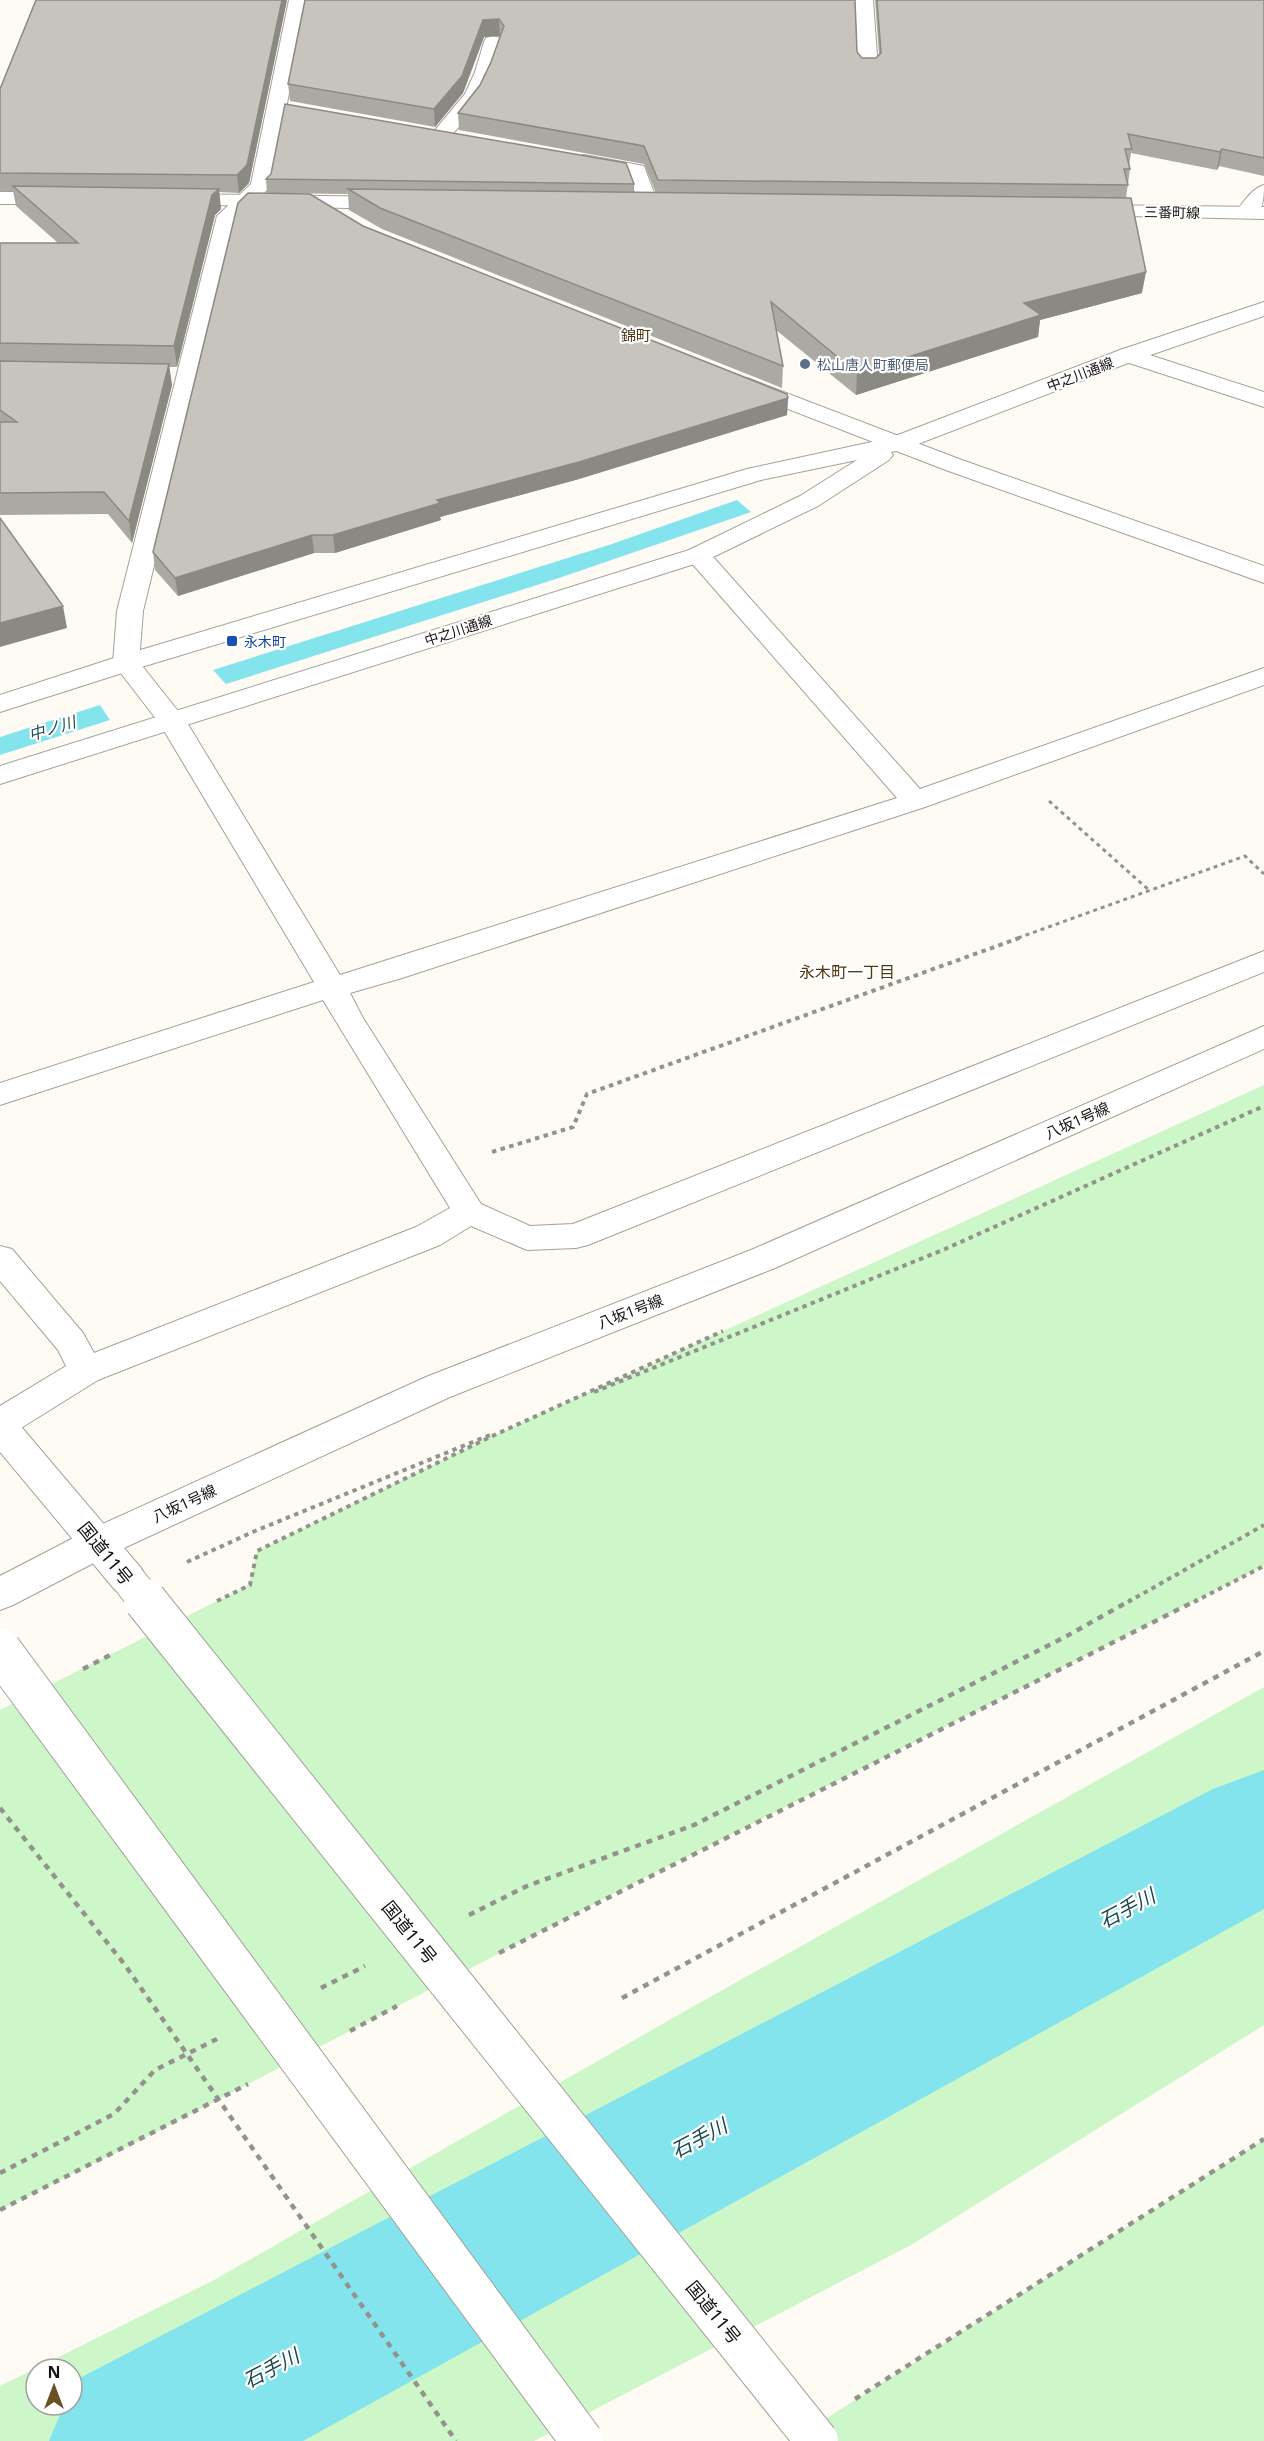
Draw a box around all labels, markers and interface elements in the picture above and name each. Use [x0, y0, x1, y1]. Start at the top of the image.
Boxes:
street label: 三番町線 [1144, 202, 1200, 222]
district label: 錦町 [621, 325, 651, 345]
street label: 中之川通線 [1044, 353, 1116, 395]
place label: 松山唐人町郵便局 [817, 355, 929, 374]
marker: 松山唐人町郵便局 [798, 357, 812, 371]
street label: 中之川通線 [422, 610, 494, 650]
place label: 永木町 [244, 632, 286, 651]
marker: 永木町 [225, 634, 239, 648]
water label: 中ノ川 [26, 710, 80, 746]
district label: 永木町一丁目 [799, 961, 895, 983]
street label: 八坂1号線 [1042, 1097, 1112, 1143]
street label: 八坂1号線 [594, 1289, 666, 1333]
street label: 八坂1号線 [149, 1479, 219, 1527]
street label: 国道11号 [73, 1516, 139, 1590]
water label: 石手川 [1094, 1881, 1162, 1934]
street label: 国道11号 [377, 1895, 443, 1969]
water label: 石手川 [666, 2111, 734, 2164]
street label: 国道11号 [681, 2275, 747, 2349]
water label: 石手川 [238, 2341, 306, 2394]
north arrow [24, 2357, 84, 2417]
text: N [47, 2361, 61, 2383]

